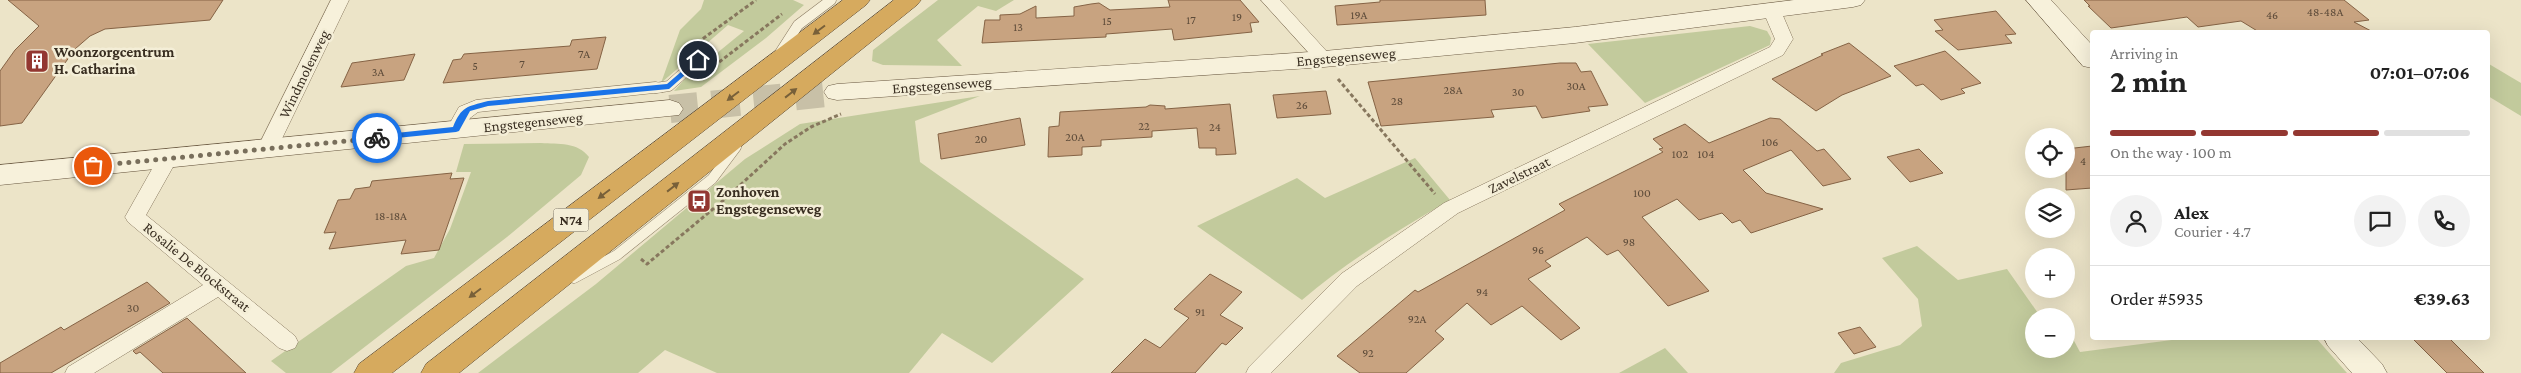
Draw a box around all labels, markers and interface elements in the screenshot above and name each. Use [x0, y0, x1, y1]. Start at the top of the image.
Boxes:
house number: 48-48A [2307, 5, 2343, 19]
house number: 19A [1351, 8, 1368, 22]
house number: 46 [2266, 8, 2278, 22]
house number: 19 [1232, 10, 1242, 24]
house number: 17 [1186, 13, 1196, 27]
house number: 15 [1102, 14, 1112, 28]
house number: 13 [1013, 20, 1023, 34]
one-way arrow [813, 24, 826, 35]
street label: Windmolenweg [276, 27, 333, 121]
pin [677, 39, 719, 81]
place label: Woonzorgcentrum H. Catharina [53, 44, 175, 77]
street label: Engstegenseweg [1296, 45, 1396, 70]
text: Arriving in [2110, 45, 2178, 62]
icon: home [684, 46, 712, 74]
house number: 7A [578, 47, 590, 61]
building icon: Woonzorgcentrum H. Catharina [24, 48, 50, 74]
house number: 7 [519, 57, 525, 71]
house number: 5 [472, 59, 478, 73]
text: 07:01–07:06 [2370, 62, 2470, 83]
text: 2 min [2110, 63, 2187, 99]
house number: 3A [372, 65, 384, 79]
street label: Engstegenseweg [892, 74, 992, 97]
house number: 30A [1566, 79, 1586, 93]
house number: 28A [1444, 83, 1463, 97]
house number: 30 [1512, 85, 1524, 99]
one-way arrow [784, 88, 797, 99]
one-way arrow [727, 90, 740, 101]
house number: 28 [1391, 94, 1403, 108]
house number: 26 [1296, 98, 1308, 112]
street label: Engstegenseweg [483, 109, 584, 136]
courier [352, 113, 402, 163]
house number: 22 [1138, 119, 1150, 133]
house number: 24 [1209, 120, 1221, 134]
icon: bike [363, 124, 391, 152]
map controls [2025, 128, 2075, 358]
button: locate [2025, 128, 2075, 178]
house number: 20A [1065, 130, 1085, 144]
house number: 20 [975, 132, 987, 146]
house number: 106 [1762, 135, 1778, 149]
text: On the way · 100 m [2110, 144, 2232, 161]
pin [72, 145, 114, 187]
house number: 102 [1672, 147, 1688, 161]
house number: 104 [1698, 147, 1714, 161]
icon: bag [79, 152, 107, 180]
street label: Zavelstraat [1485, 153, 1553, 197]
house number: 4 [2080, 154, 2086, 168]
one-way arrow [666, 182, 680, 192]
place label: Zonhoven Engstegenseweg [716, 184, 822, 217]
house number: 100 [1633, 186, 1651, 200]
bus stop icon: Zonhoven Engstegenseweg [686, 188, 712, 214]
button: layers [2025, 188, 2075, 238]
one-way arrow [598, 189, 611, 200]
button: person [2110, 195, 2162, 247]
button: chat [2354, 195, 2406, 247]
button: phone [2418, 195, 2470, 247]
text: Alex [2174, 202, 2209, 223]
road number: N74 [554, 208, 588, 232]
house number: 18-18A [375, 209, 407, 223]
street label: Rosalie De Blockstraat [140, 219, 254, 316]
text: Courier · 4.7 [2174, 223, 2251, 240]
house number: 98 [1623, 235, 1635, 249]
house number: 96 [1532, 243, 1544, 257]
button: + [2025, 248, 2075, 298]
house number: 94 [1476, 285, 1488, 299]
one-way arrow [468, 288, 481, 298]
text: Order #5935 [2110, 288, 2204, 309]
text: €39.63 [2414, 288, 2470, 309]
house number: 30 [127, 301, 139, 315]
house number: 91 [1195, 305, 1205, 319]
button: − [2025, 308, 2075, 358]
house number: 92A [1408, 312, 1426, 326]
house number: 92 [1362, 346, 1374, 360]

